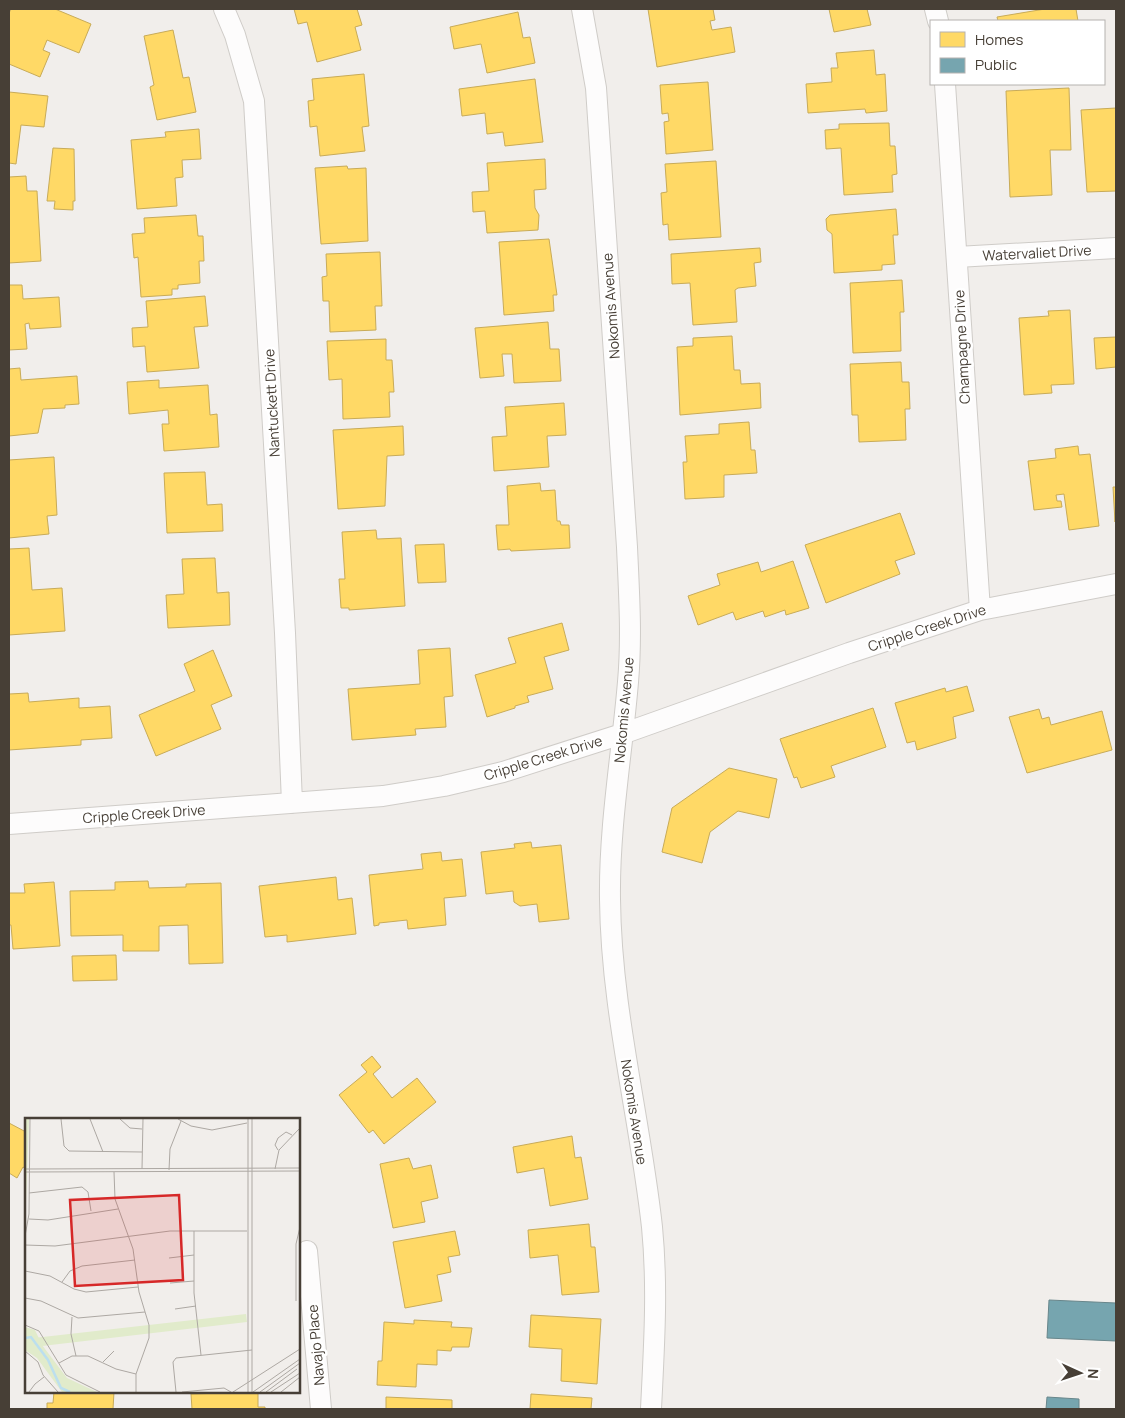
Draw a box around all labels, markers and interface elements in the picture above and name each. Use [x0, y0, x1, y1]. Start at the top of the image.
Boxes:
legend [930, 20, 1105, 85]
text: Homes [975, 29, 1024, 50]
text: Public [975, 54, 1017, 75]
street label: Watervaliet Drive [982, 240, 1092, 265]
street label: Nokomis Avenue [597, 252, 624, 360]
street label: Champagne Drive [949, 289, 974, 405]
street label: Nantuckett Drive [259, 348, 284, 458]
street label: Cripple Creek Drive [865, 599, 988, 656]
street label: Nokomis Avenue [609, 656, 638, 764]
street label: Cripple Creek Drive [481, 730, 604, 785]
street label: Cripple Creek Drive [82, 800, 206, 827]
street label: Nokomis Avenue [617, 1058, 652, 1166]
inset map [25, 1118, 300, 1393]
street label: Navajo Place [302, 1304, 329, 1386]
north arrow [1055, 1348, 1105, 1398]
text: N [1084, 1368, 1103, 1379]

